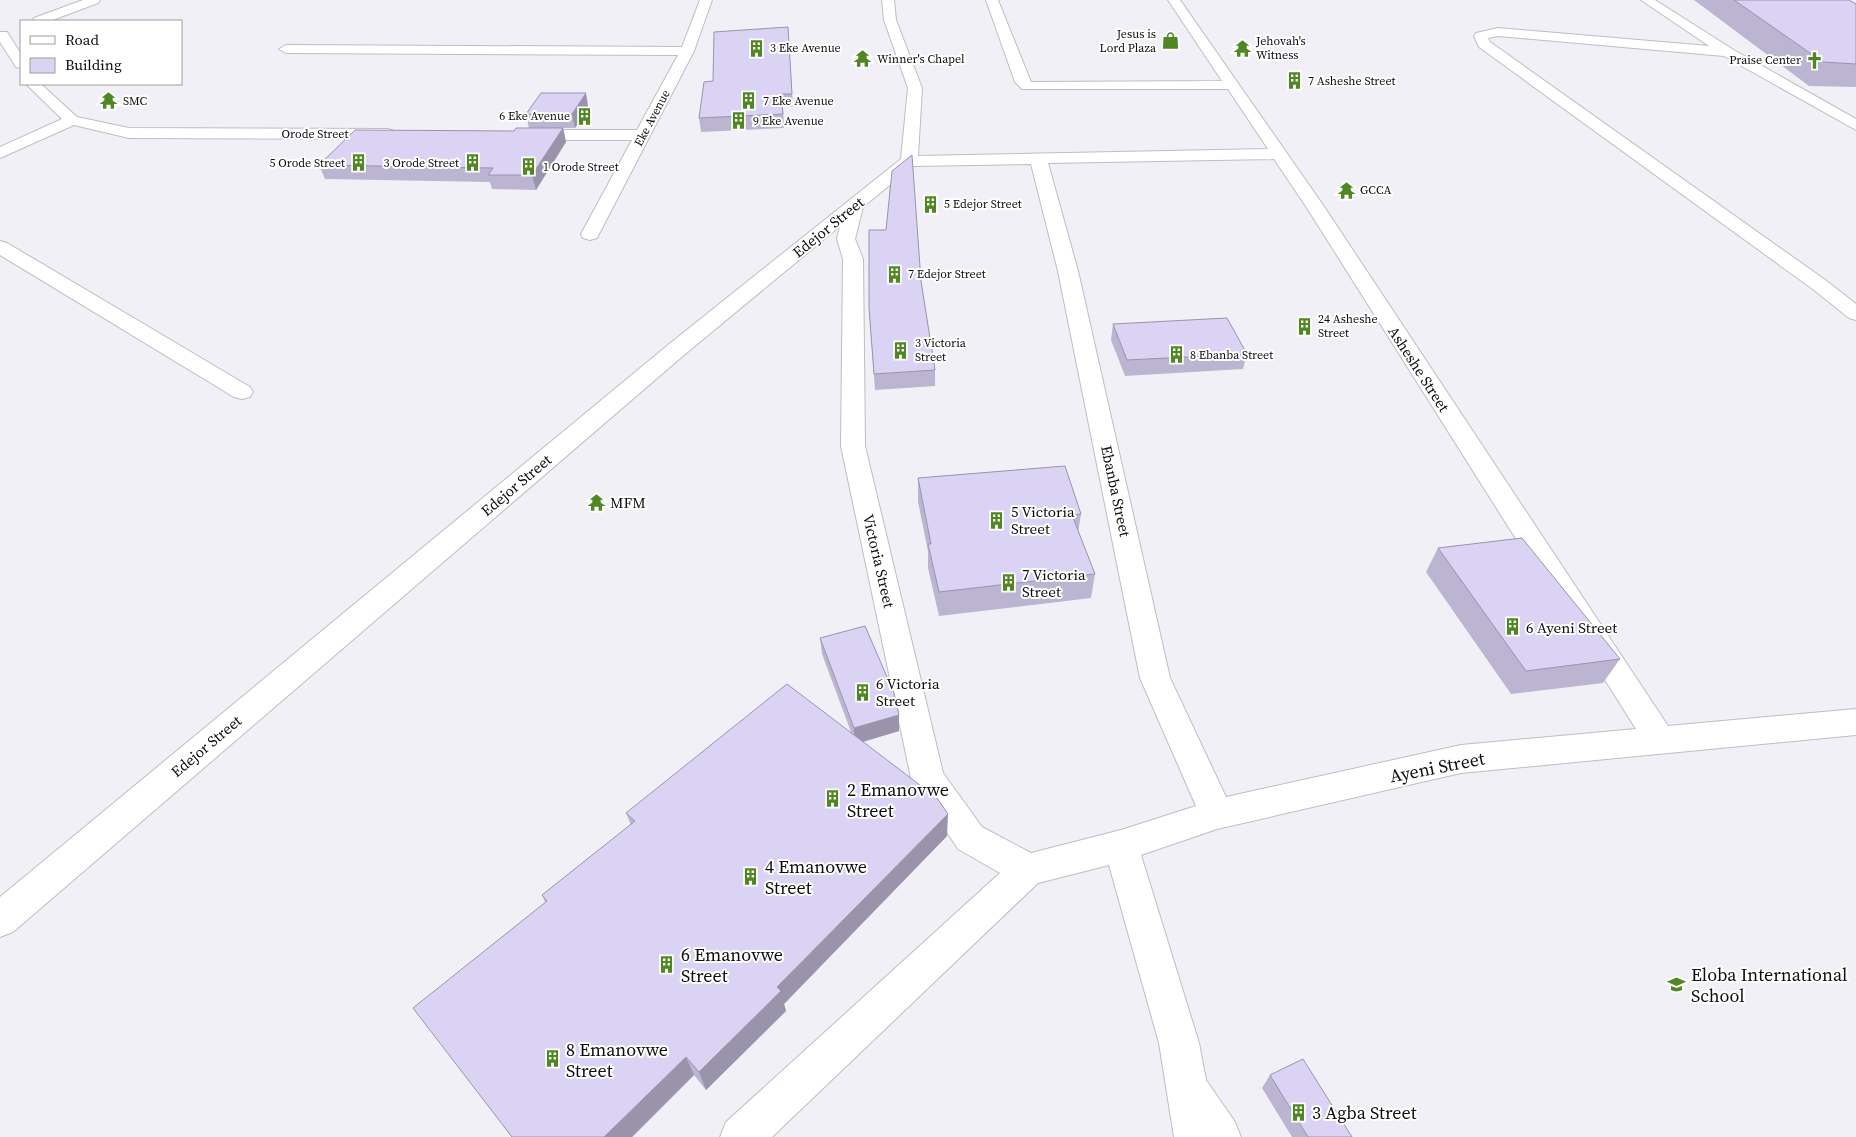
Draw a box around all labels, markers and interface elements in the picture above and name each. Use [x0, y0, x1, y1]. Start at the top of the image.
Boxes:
legend [20, 20, 182, 85]
place label: Jesus is Lord Plaza [1099, 26, 1157, 56]
text: Road [65, 29, 99, 50]
shop icon: Jesus is Lord Plaza [1160, 31, 1180, 51]
place label: Jehovah's Witness [1255, 33, 1306, 63]
building icon: 3 Eke Avenue [746, 38, 766, 58]
temple icon: Jehovah's Witness [1232, 38, 1252, 58]
place label: 3 Eke Avenue [770, 40, 841, 56]
temple icon: Winner's Chapel [853, 49, 873, 69]
church icon: Praise Center [1805, 50, 1825, 70]
place label: Winner's Chapel [877, 51, 965, 67]
place label: Praise Center [1729, 52, 1801, 68]
text: Building [65, 54, 122, 75]
building icon: 7 Asheshe Street [1284, 71, 1304, 91]
place label: 7 Asheshe Street [1308, 73, 1396, 89]
street label: Eke Avenue [630, 87, 674, 149]
temple icon: SMC [99, 91, 119, 111]
building icon: 7 Eke Avenue [739, 91, 759, 111]
place label: SMC [123, 93, 148, 109]
place label: 7 Eke Avenue [763, 93, 834, 109]
building icon: 6 Eke Avenue [574, 106, 594, 126]
place label: 6 Eke Avenue [499, 108, 570, 124]
building icon: 9 Eke Avenue [729, 111, 749, 131]
place label: 9 Eke Avenue [753, 113, 824, 129]
street label: Orode Street [282, 126, 348, 142]
building icon: 5 Orode Street [349, 153, 369, 173]
building icon: 3 Orode Street [463, 153, 483, 173]
place label: 5 Orode Street [269, 155, 345, 171]
place label: 3 Orode Street [383, 155, 459, 171]
building icon: 1 Orode Street [519, 157, 539, 177]
place label: 1 Orode Street [543, 159, 619, 175]
temple icon: GCCA [1336, 180, 1356, 200]
place label: GCCA [1360, 182, 1391, 198]
street label: Edejor Street [788, 192, 868, 262]
building icon: 5 Edejor Street [920, 194, 940, 214]
place label: 5 Edejor Street [944, 196, 1022, 212]
building icon: 7 Edejor Street [884, 264, 904, 284]
place label: 7 Edejor Street [908, 266, 986, 282]
place label: 24 Asheshe Street [1318, 311, 1378, 341]
building icon: 24 Asheshe Street [1294, 316, 1314, 336]
street label: Asheshe Street [1383, 322, 1455, 416]
place label: 3 Victoria Street [915, 335, 967, 365]
building icon: 3 Victoria Street [891, 340, 911, 360]
building icon: 8 Ebanba Street [1166, 345, 1186, 365]
place label: 8 Ebanba Street [1190, 347, 1273, 363]
street label: Ebanba Street [1096, 443, 1136, 539]
street label: Edejor Street [476, 449, 556, 521]
temple icon: MFM [586, 492, 606, 512]
place label: MFM [610, 492, 646, 513]
place label: 5 Victoria Street [1011, 501, 1075, 539]
building icon: 5 Victoria Street [987, 510, 1007, 530]
street label: Victoria Street [858, 512, 900, 610]
place label: 7 Victoria Street [1022, 564, 1086, 602]
building icon: 7 Victoria Street [998, 573, 1018, 593]
building icon: 6 Ayeni Street [1502, 617, 1522, 637]
place label: 6 Ayeni Street [1526, 617, 1617, 638]
place label: 6 Victoria Street [876, 673, 940, 711]
building icon: 6 Victoria Street [852, 682, 872, 702]
street label: Edejor Street [166, 710, 246, 782]
street label: Ayeni Street [1387, 746, 1487, 788]
place label: 2 Emanovwe Street [847, 777, 949, 823]
building icon: 2 Emanovwe Street [823, 789, 843, 809]
place label: 4 Emanovwe Street [765, 854, 867, 900]
building icon: 4 Emanovwe Street [741, 866, 761, 886]
place label: 6 Emanovwe Street [681, 942, 783, 988]
building icon: 6 Emanovwe Street [657, 954, 677, 974]
place label: Eloba International School [1691, 962, 1847, 1008]
school or university icon: Eloba International School [1667, 974, 1687, 994]
place label: 8 Emanovwe Street [566, 1037, 668, 1083]
building icon: 8 Emanovwe Street [542, 1049, 562, 1069]
place label: 3 Agba Street [1312, 1100, 1417, 1125]
building icon: 3 Agba Street [1288, 1102, 1308, 1122]

